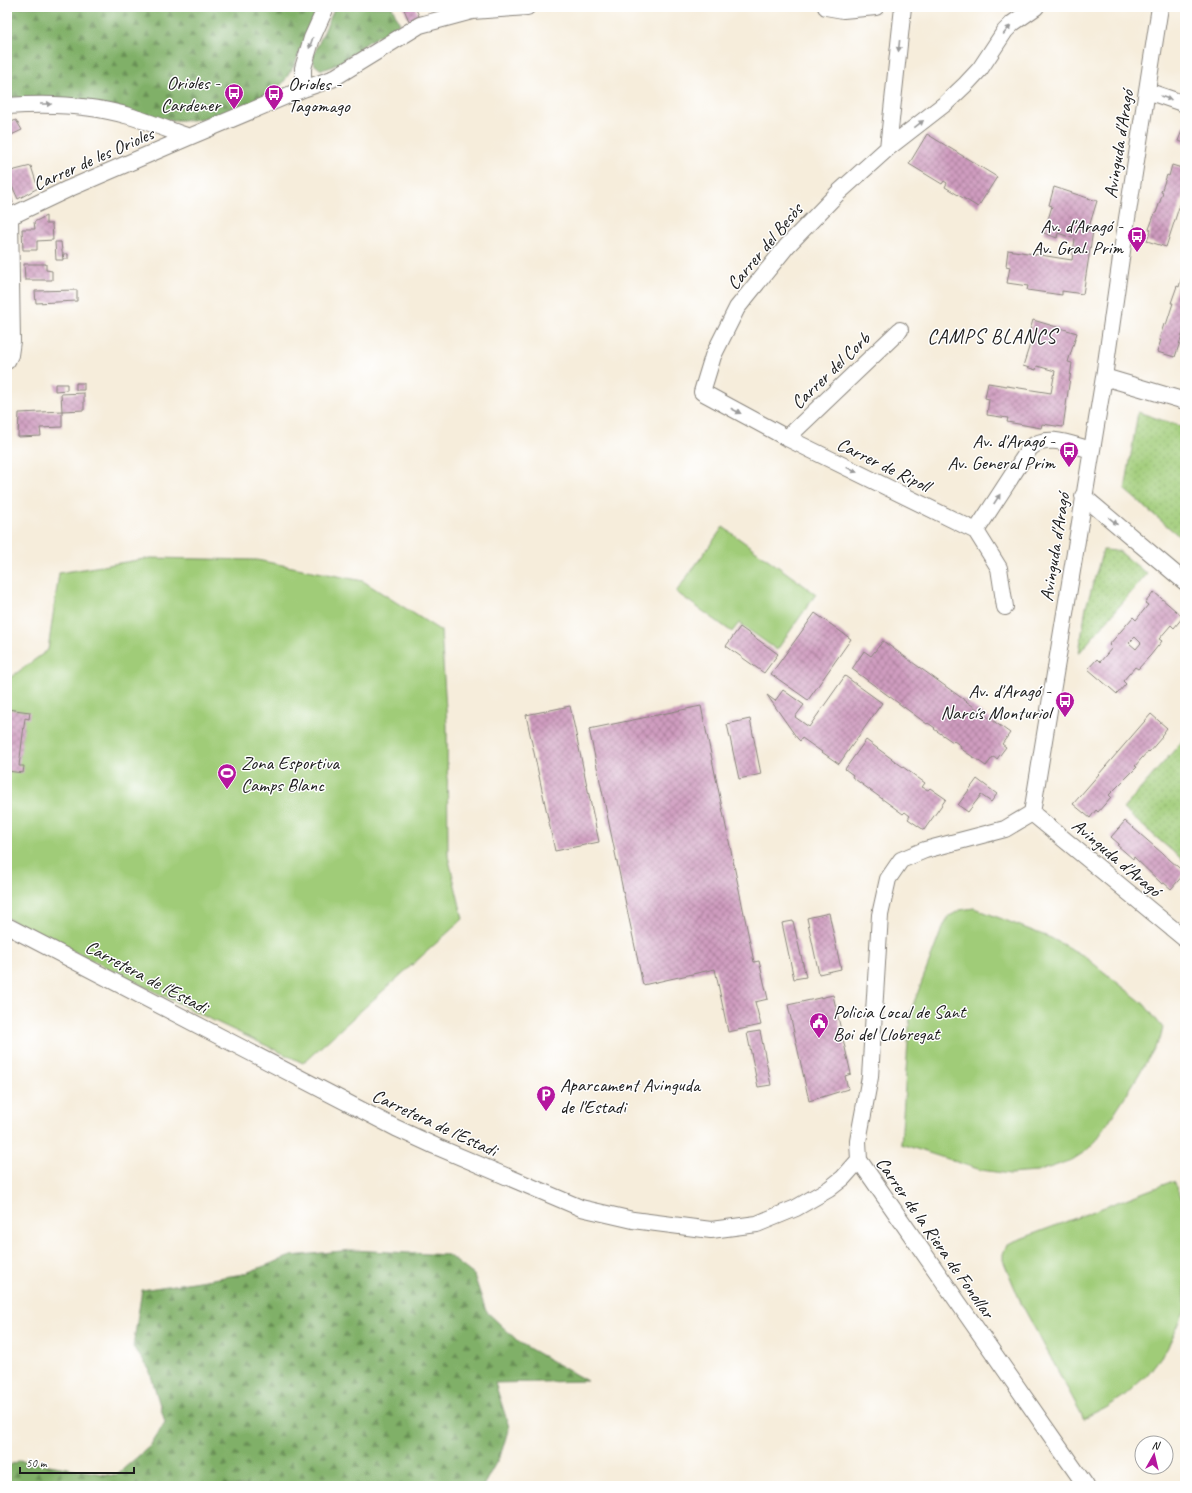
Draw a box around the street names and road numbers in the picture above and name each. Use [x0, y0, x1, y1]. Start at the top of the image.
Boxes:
street label: Avinguda d'Aragó [1099, 85, 1140, 200]
street label: Carrer de les Orioles [29, 121, 159, 196]
street label: Carrer del Besòs [722, 197, 810, 295]
street label: Carrer del Corb [786, 326, 877, 414]
street label: Carrer de Ripoll [833, 432, 938, 499]
street label: Avinguda d'Aragó [1035, 488, 1076, 603]
street label: Avinguda d'Aragó [1067, 813, 1168, 904]
street label: Carretera de l'Estadi [81, 935, 214, 1020]
street label: Carretera de l'Estadi [368, 1083, 503, 1163]
street label: Carrer de la Riera de Fonollar [870, 1152, 1001, 1324]

